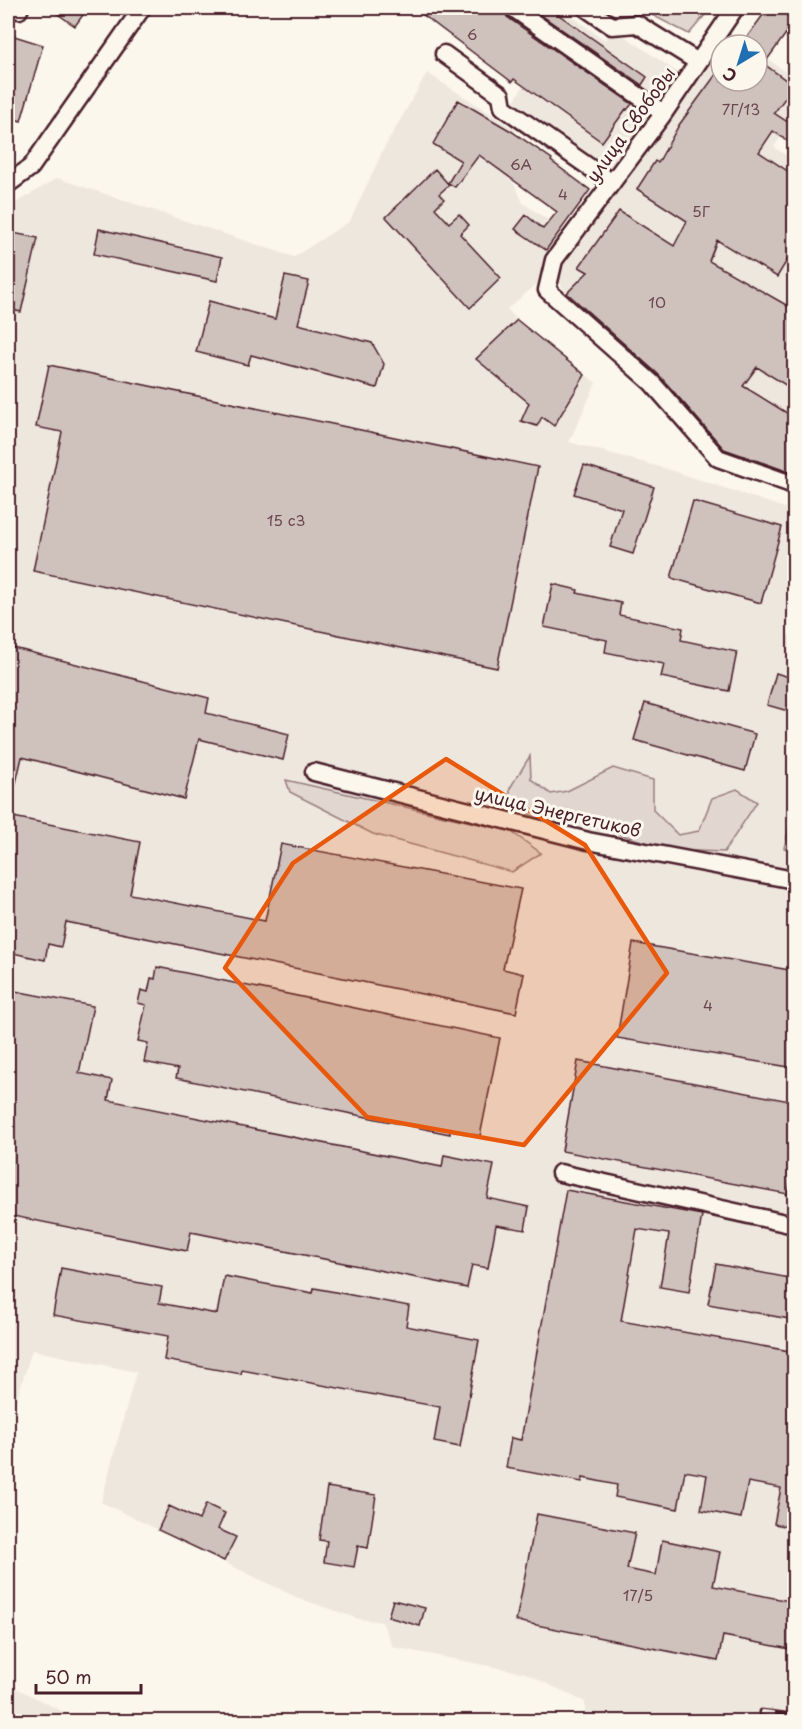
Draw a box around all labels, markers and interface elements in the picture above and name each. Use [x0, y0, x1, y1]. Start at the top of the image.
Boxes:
house number: 6 [467, 22, 477, 45]
north arrow [709, 33, 769, 93]
street label: улица Свободы [579, 61, 681, 187]
text: С [717, 62, 741, 89]
house number: 7Г/13 [722, 97, 760, 120]
house number: 6А [510, 152, 532, 175]
house number: 4 [558, 182, 568, 205]
house number: 5Г [692, 199, 711, 222]
house number: 10 [648, 290, 666, 313]
house number: 15 с3 [267, 508, 305, 531]
street label: улица Энергетиков [472, 779, 644, 843]
house number: 4 [703, 993, 713, 1016]
house number: 17/5 [623, 1583, 653, 1606]
scale bar [36, 1657, 141, 1695]
text: 50 m [45, 1663, 92, 1690]

